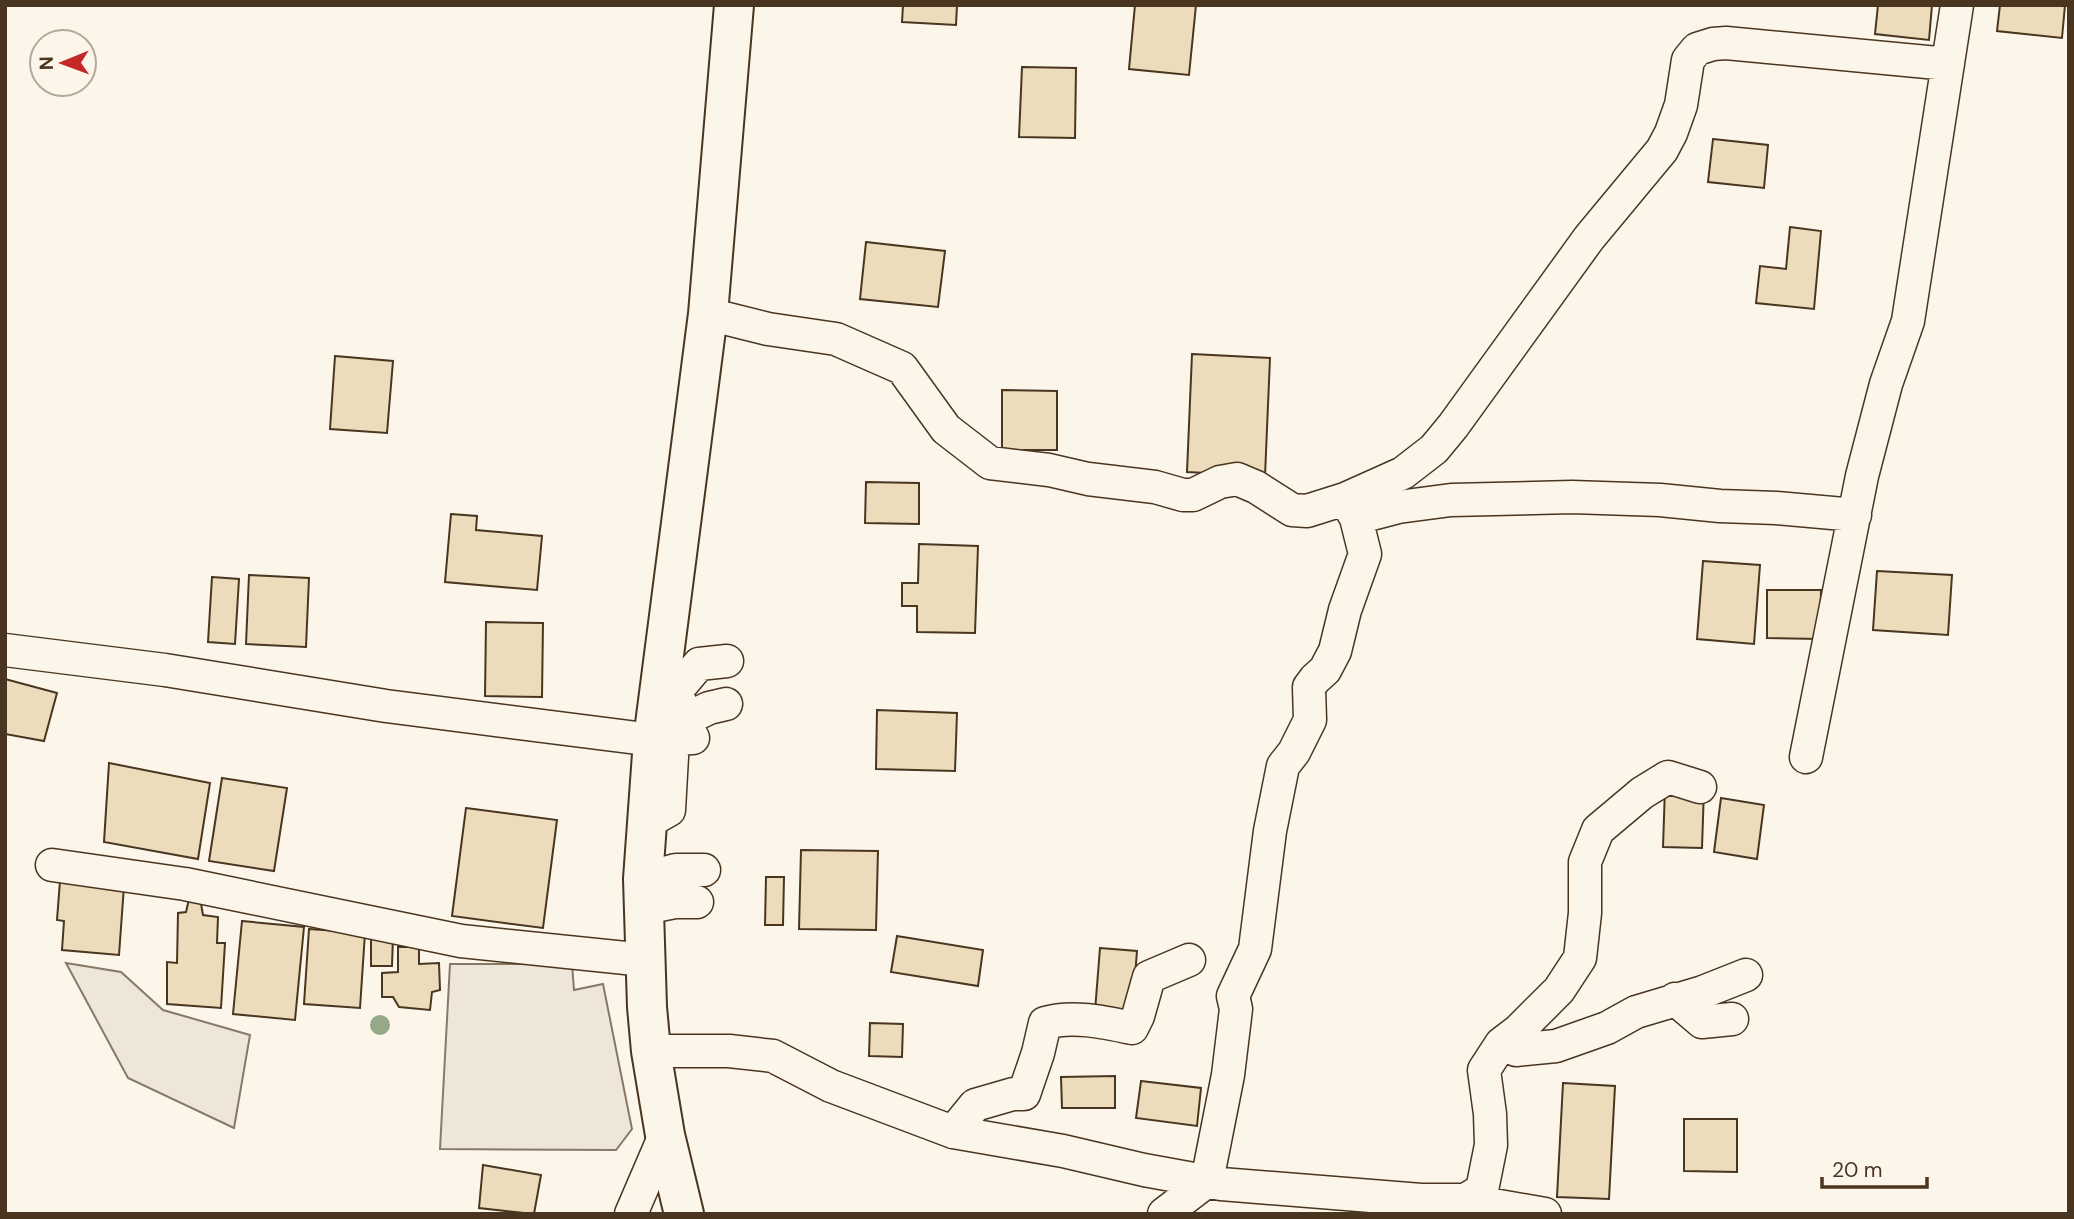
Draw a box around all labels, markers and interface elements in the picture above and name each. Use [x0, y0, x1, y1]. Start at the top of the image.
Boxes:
north arrow [28, 28, 98, 98]
text: N [34, 56, 59, 70]
scale bar [1822, 1146, 1927, 1190]
text: 20 m [1832, 1156, 1883, 1184]

